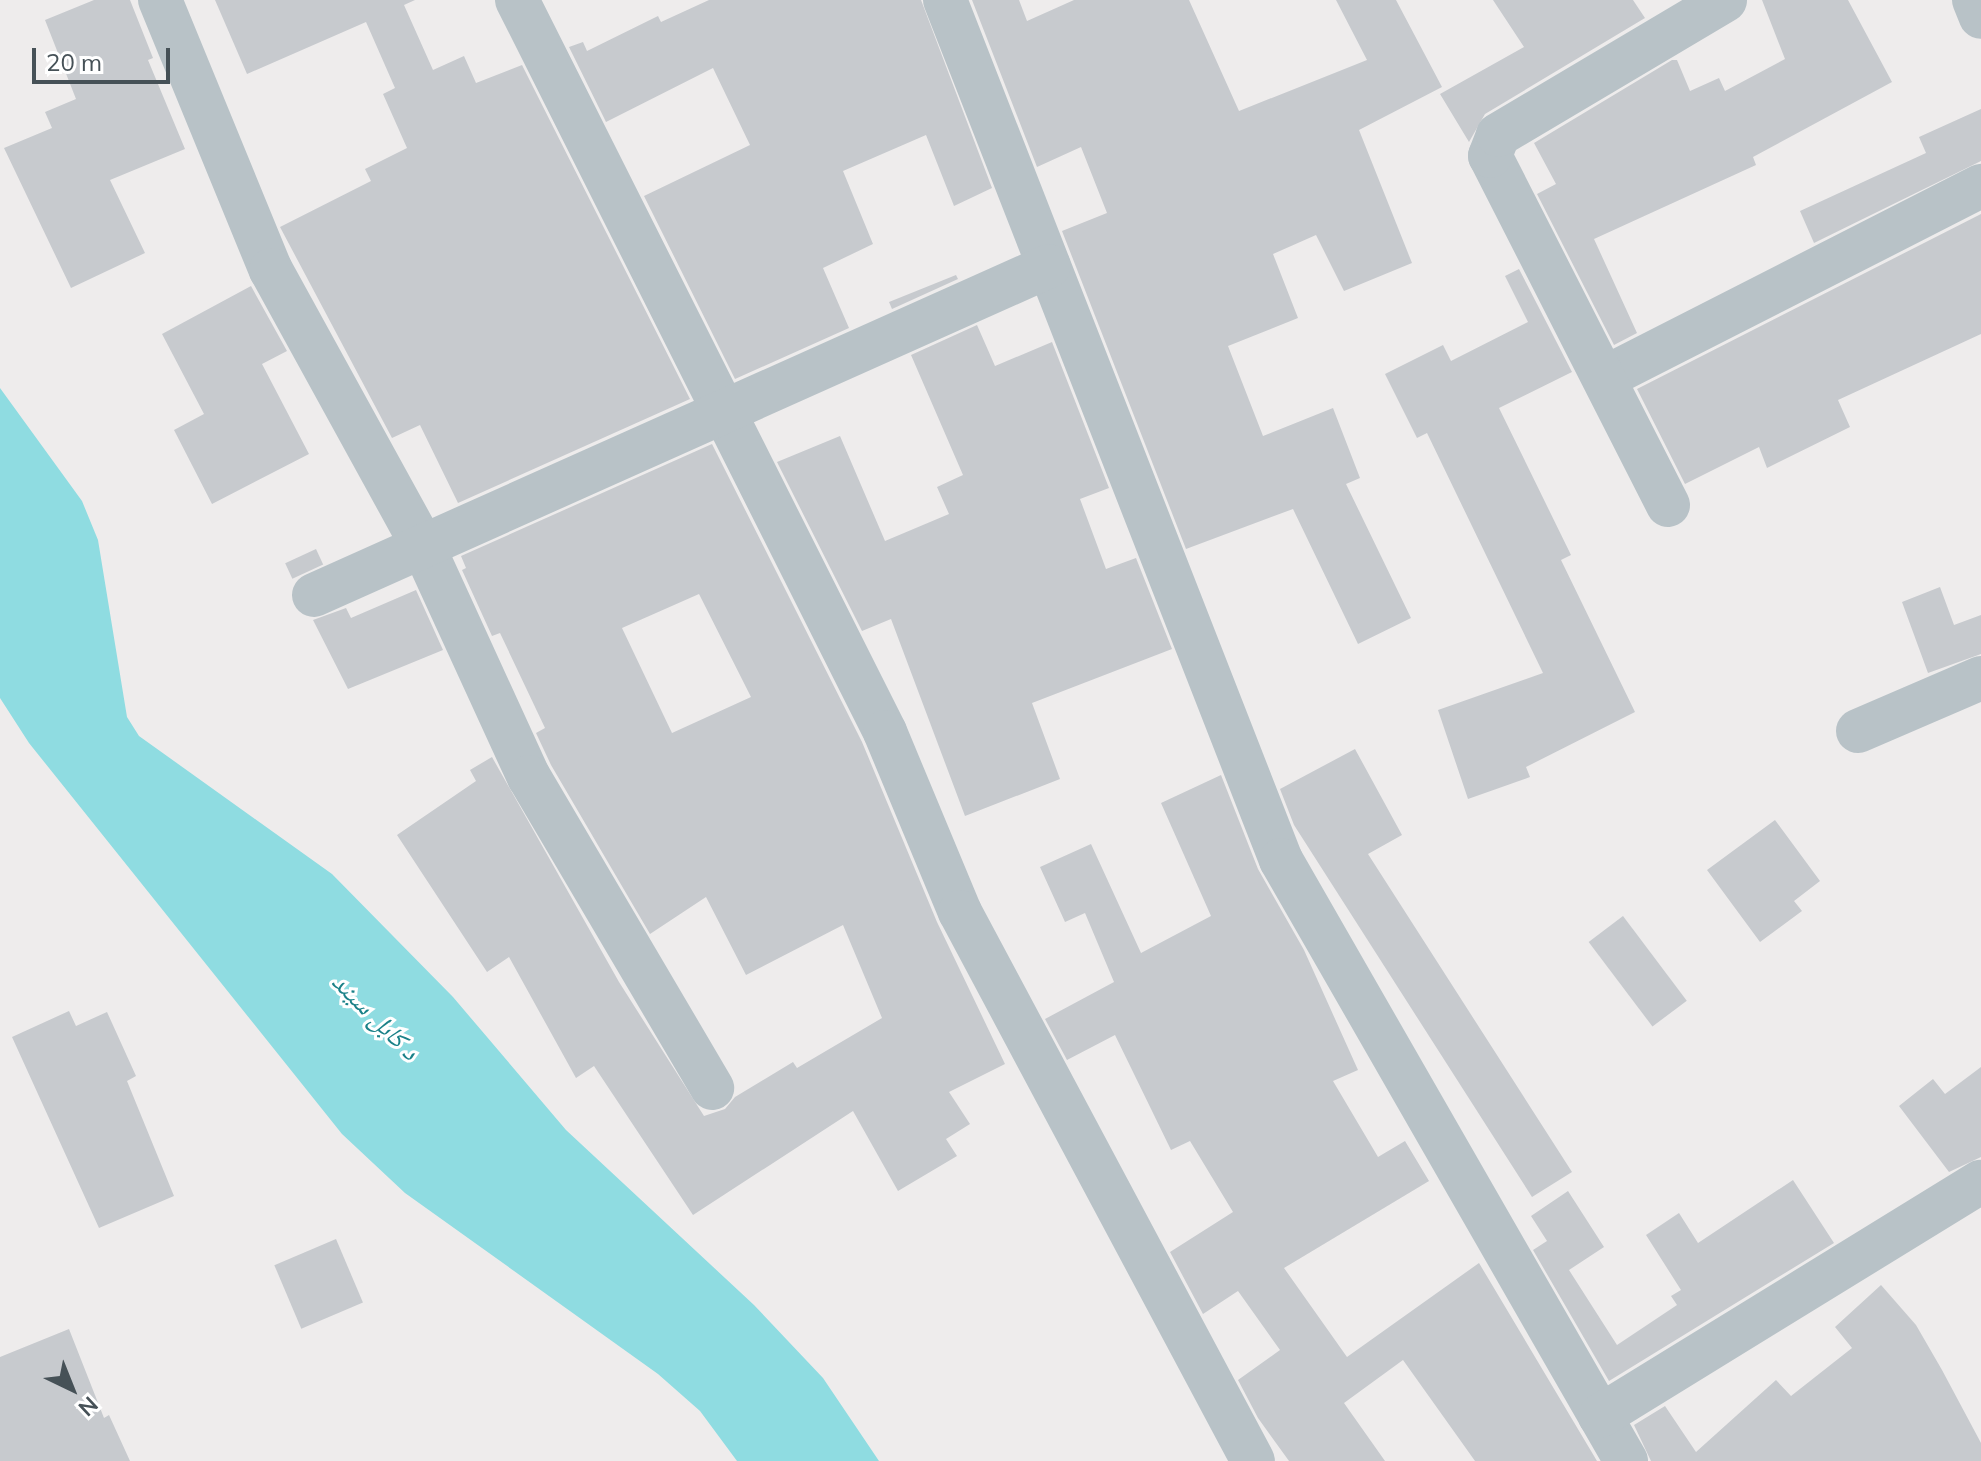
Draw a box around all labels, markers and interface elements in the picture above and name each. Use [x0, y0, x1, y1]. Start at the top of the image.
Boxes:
scale bar [36, 32, 174, 82]
text: 20 m [46, 47, 102, 77]
water label: د کابل سيند [326, 966, 426, 1066]
north arrow [32, 1349, 112, 1429]
text: N [73, 1391, 104, 1422]

